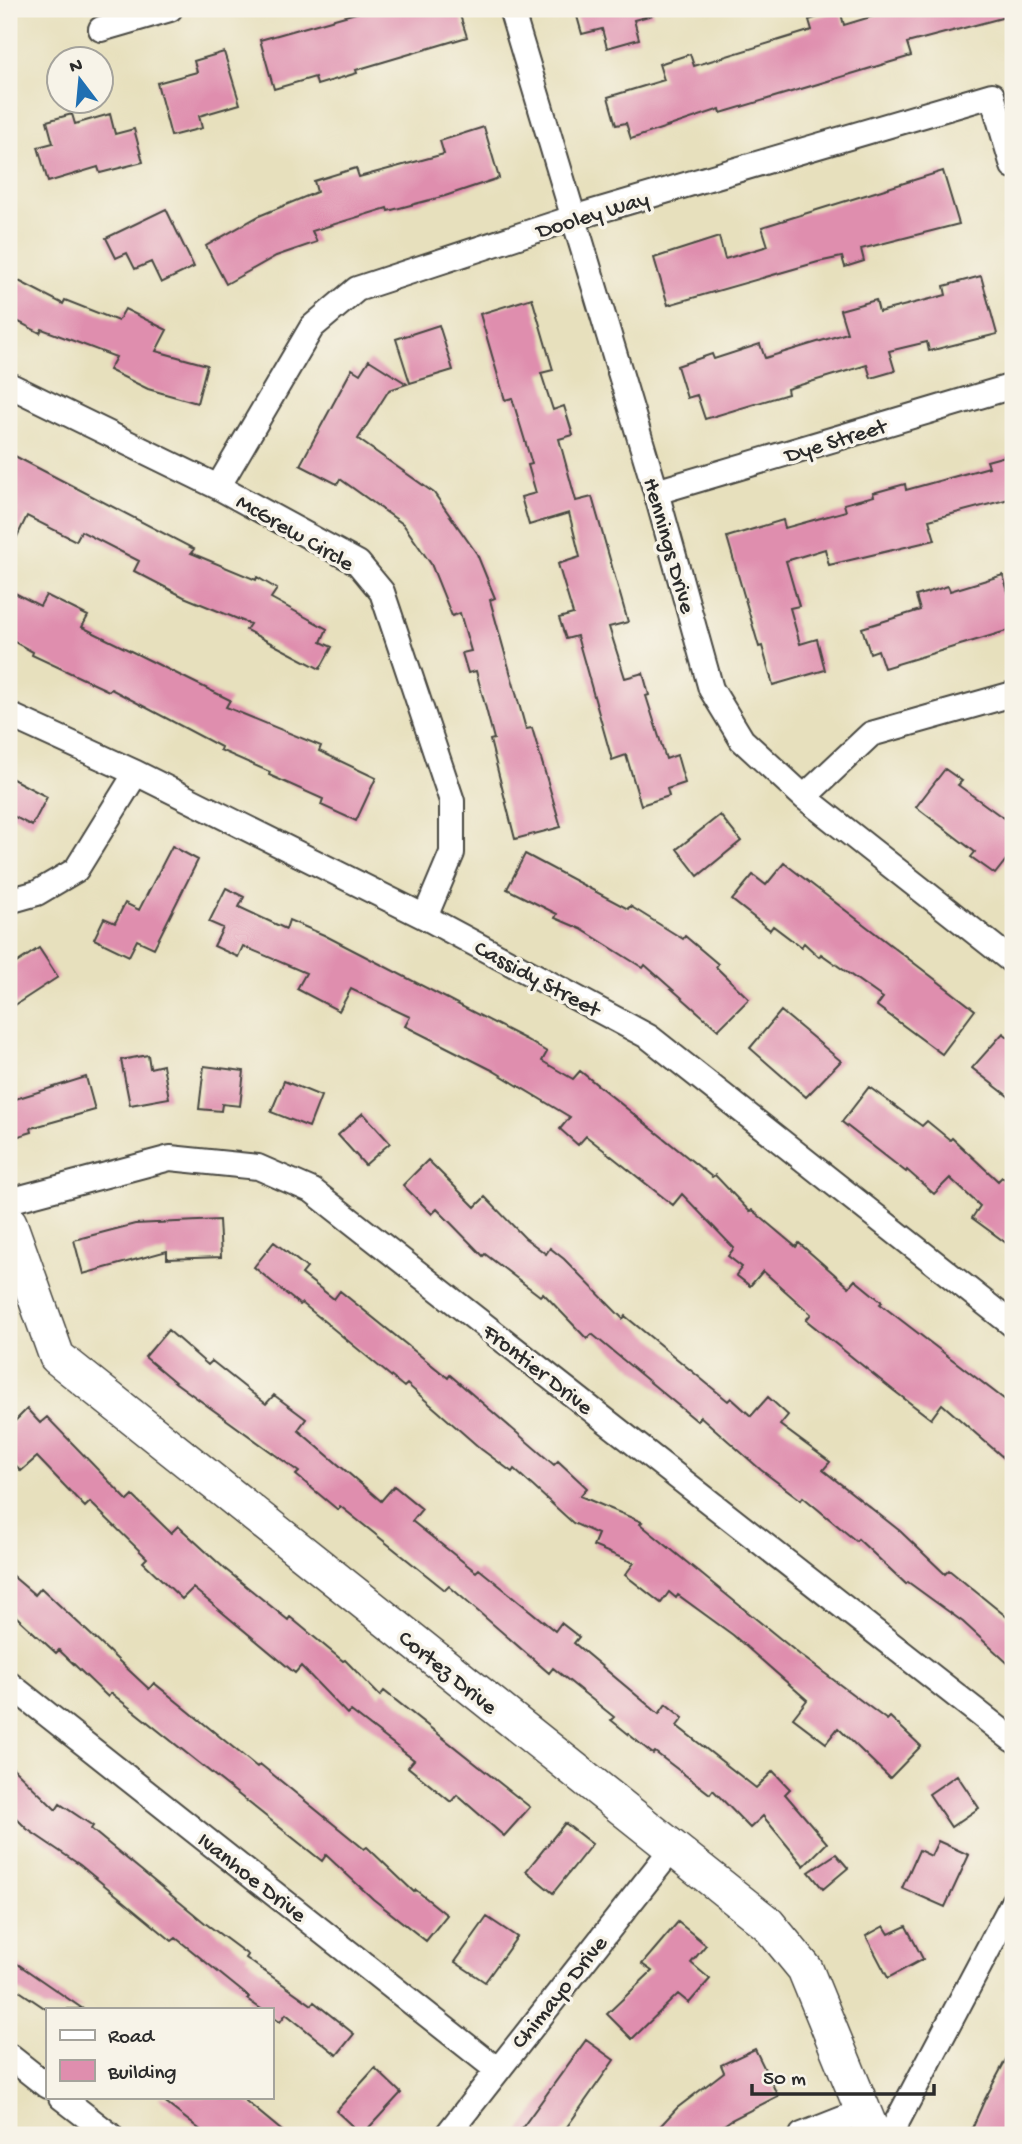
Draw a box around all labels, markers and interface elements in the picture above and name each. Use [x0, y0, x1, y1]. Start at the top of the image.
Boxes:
north arrow [46, 46, 116, 116]
text: N [67, 54, 85, 80]
street label: Dooley Way [532, 186, 653, 247]
street label: Dye Street [780, 414, 892, 471]
street label: Hennings Drive [635, 475, 700, 618]
street label: McGrew Circle [230, 489, 359, 579]
street label: Cassidy Street [469, 936, 605, 1025]
street label: Frontier Drive [475, 1319, 598, 1423]
street label: Cortez Drive [392, 1626, 503, 1723]
street label: Ivanhoe Drive [191, 1828, 312, 1930]
street label: Chimayo Drive [507, 1930, 615, 2055]
legend [46, 2008, 273, 2098]
text: Road [108, 2026, 156, 2051]
scale bar [752, 2053, 934, 2097]
text: Building [107, 2062, 177, 2087]
text: 50 m [763, 2068, 806, 2093]

